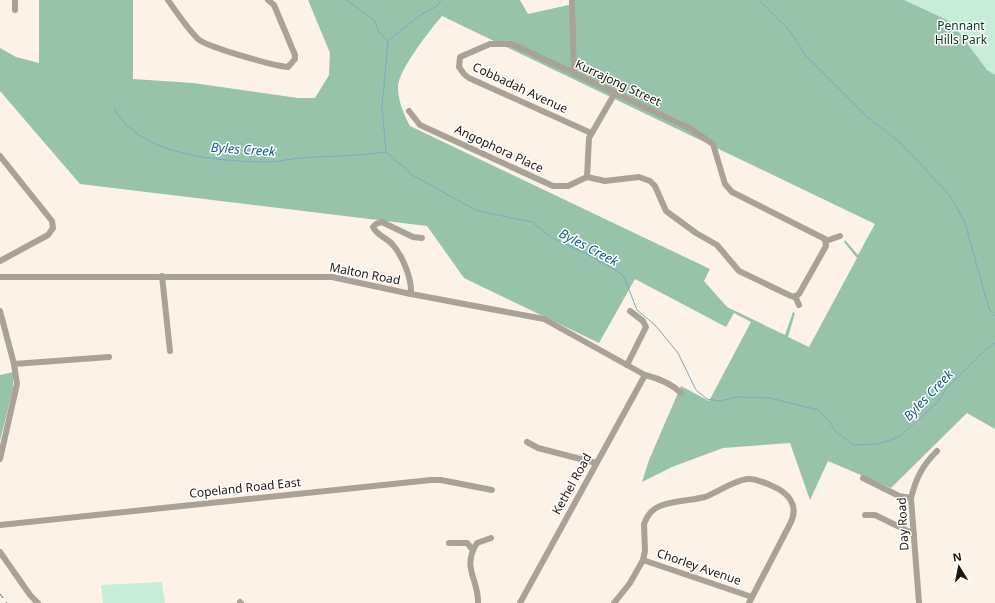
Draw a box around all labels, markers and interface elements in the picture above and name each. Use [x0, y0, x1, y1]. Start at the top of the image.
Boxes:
park label: Pennant Hills Park [935, 17, 988, 48]
street label: Kurrajong Street [572, 55, 665, 110]
street label: Cobbadah Avenue [470, 58, 571, 117]
street label: Angophora Place [452, 121, 546, 177]
water label: Byles Creek [210, 138, 276, 160]
water label: Byles Creek [556, 224, 622, 270]
street label: Malton Road [328, 258, 402, 289]
water label: Byles Creek [899, 365, 957, 425]
street label: Kethel Road [548, 450, 595, 518]
street label: Copeland Road East [188, 473, 302, 502]
street label: Day Road [893, 497, 912, 551]
street label: Chorley Avenue [655, 544, 744, 589]
north arrow [939, 547, 979, 587]
text: N [951, 548, 963, 565]

